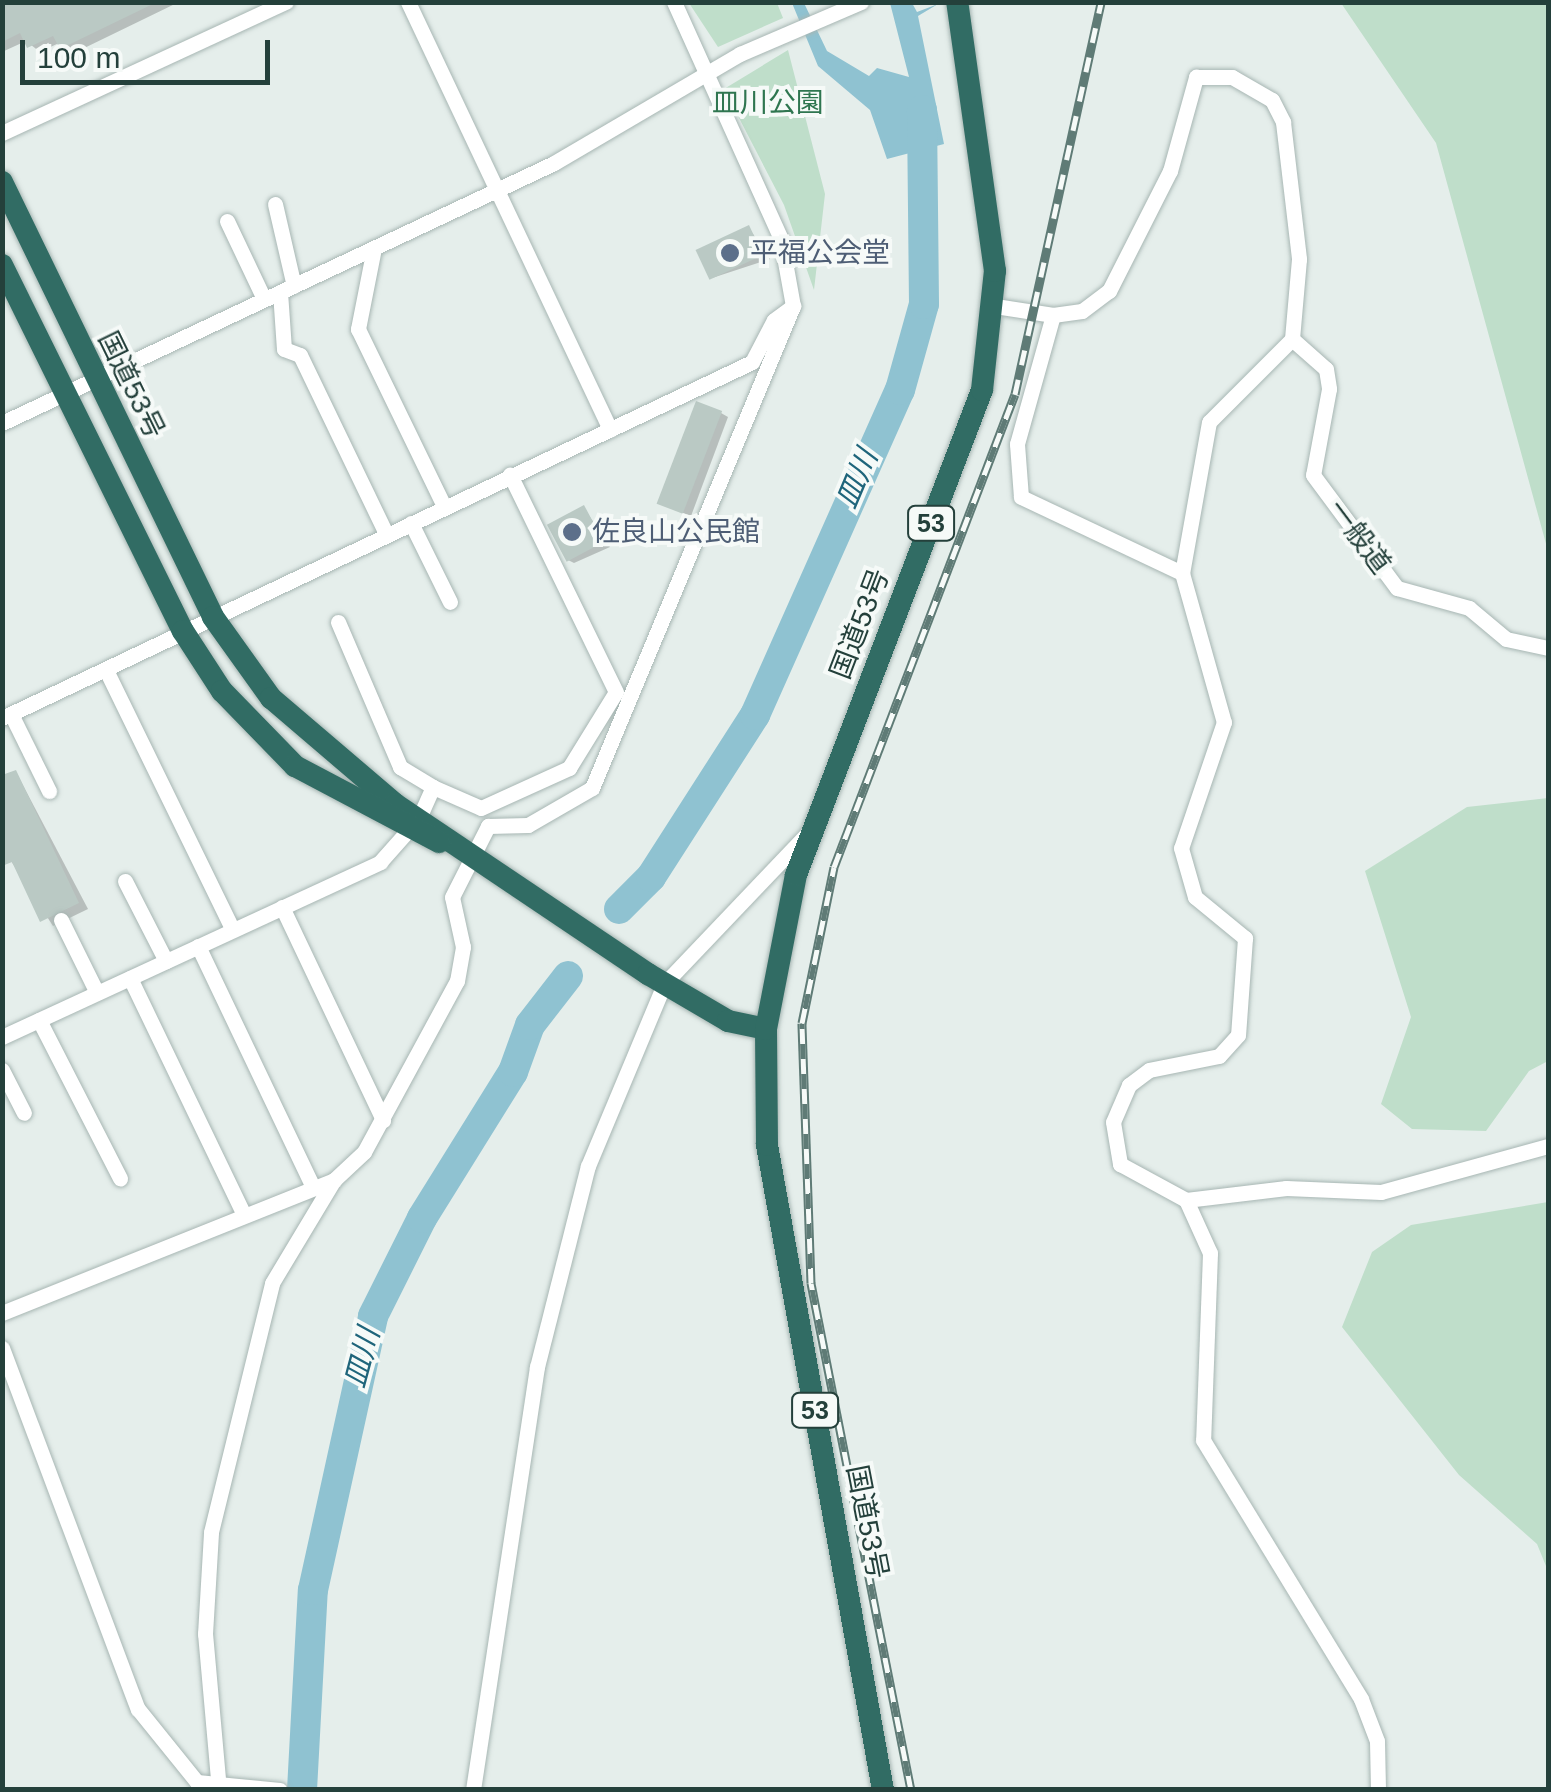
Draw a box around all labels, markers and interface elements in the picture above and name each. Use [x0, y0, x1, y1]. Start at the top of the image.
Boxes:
scale bar [25, 20, 275, 82]
text: 100 m [37, 41, 120, 74]
park label: 皿川公園 [712, 86, 824, 120]
place label: 平福公会堂 [750, 236, 890, 270]
marker: 平福公会堂 [719, 242, 741, 264]
street label: 国道53号 [91, 326, 171, 444]
water label: 皿川 [829, 444, 885, 514]
street label: 一般道 [1320, 493, 1398, 581]
road number: 53 [906, 503, 956, 543]
place label: 佐良山公民館 [592, 515, 760, 549]
marker: 佐良山公民館 [561, 521, 583, 543]
street label: 国道53号 [824, 564, 896, 684]
water label: 皿川 [337, 1324, 387, 1392]
road number: 53 [790, 1390, 840, 1430]
street label: 国道53号 [840, 1462, 894, 1582]

